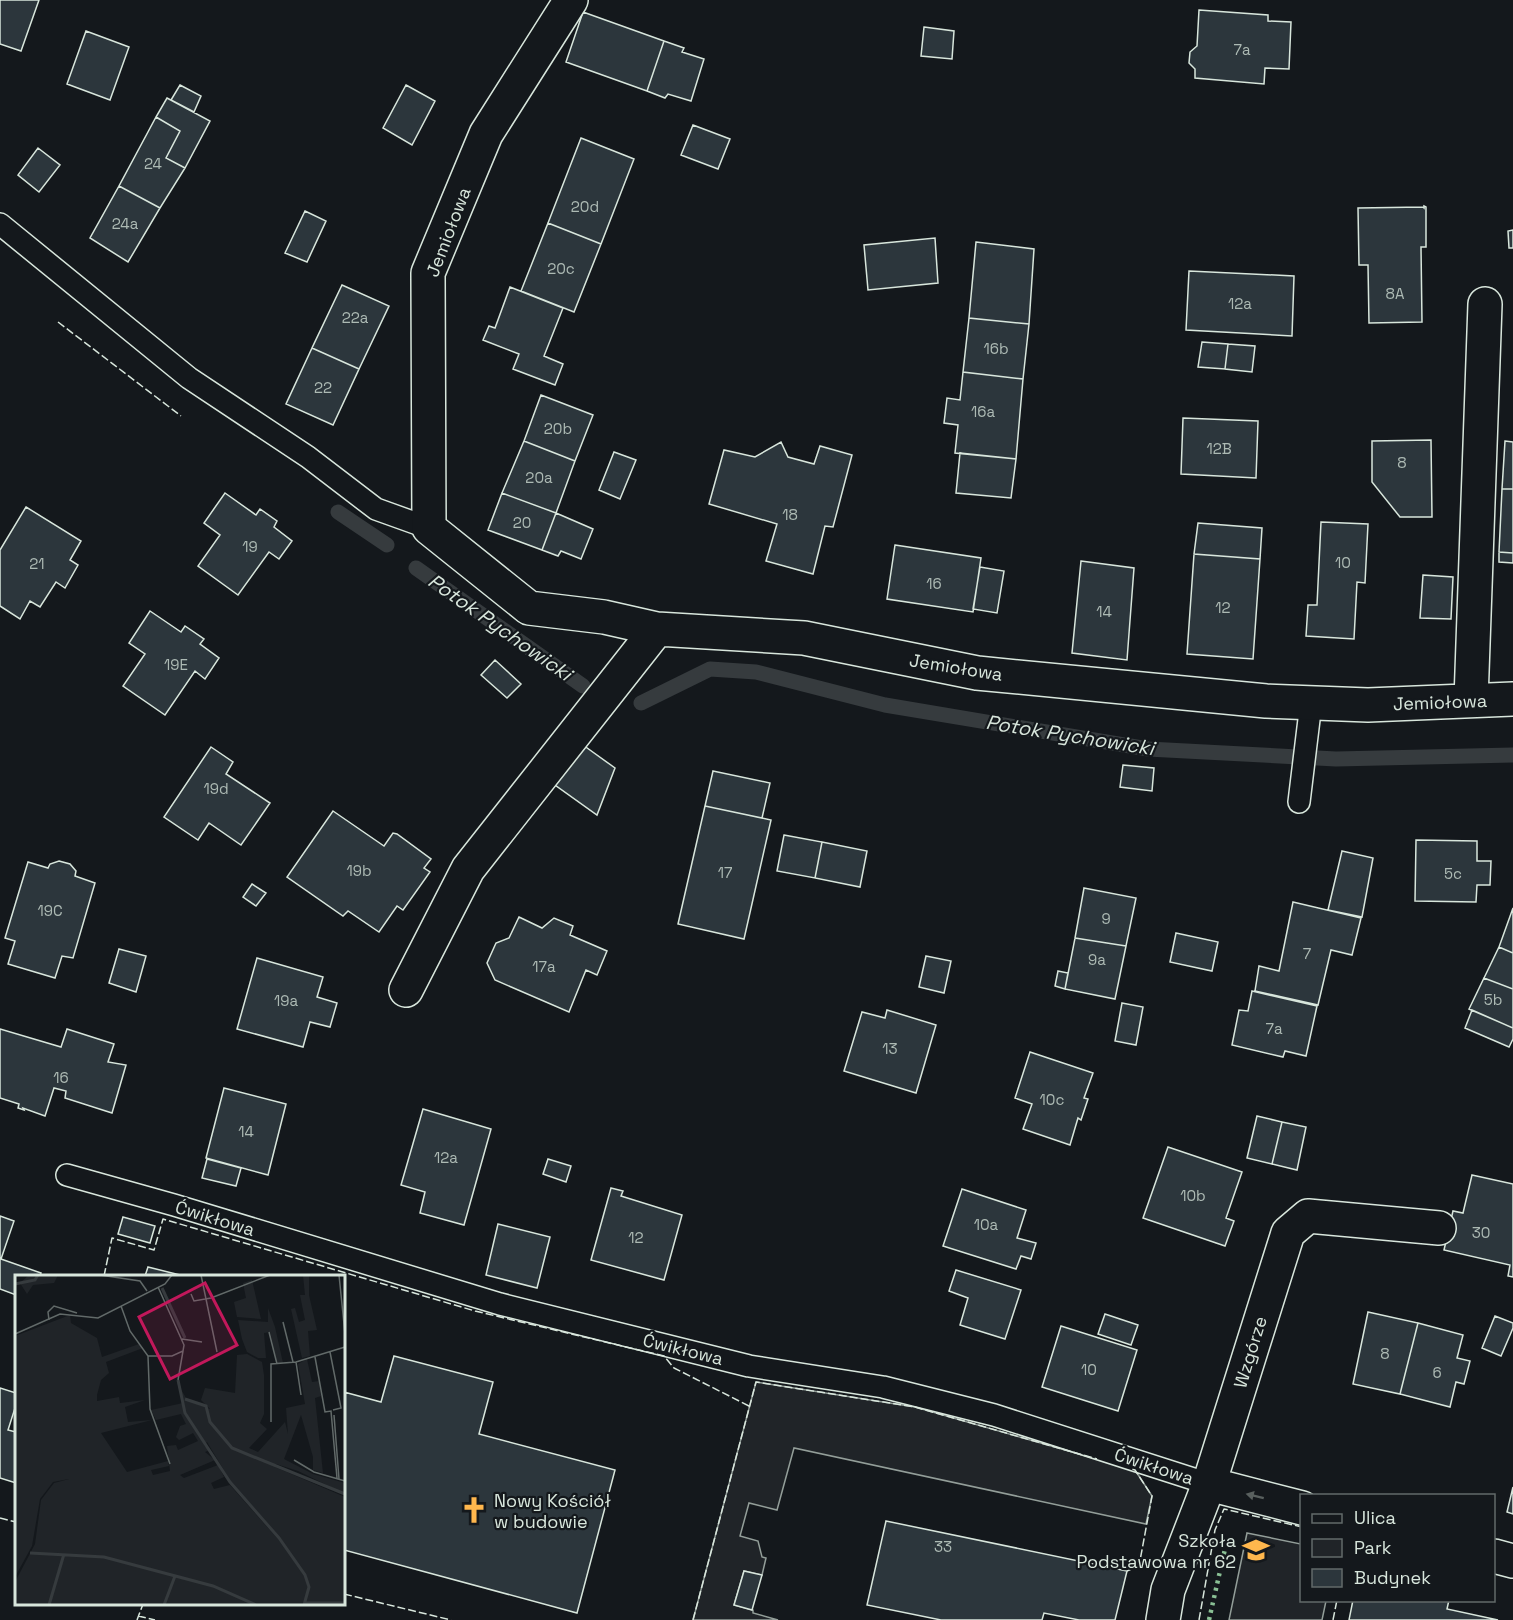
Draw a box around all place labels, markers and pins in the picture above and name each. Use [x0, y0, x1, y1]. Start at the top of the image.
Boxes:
place label: Nowy Kościół w budowie [494, 1489, 611, 1533]
church icon: Nowy Kościół w budowie [459, 1495, 489, 1525]
place label: Szkoła Podstawowa nr 62 [1076, 1529, 1236, 1573]
school or university icon: Szkoła Podstawowa nr 62 [1241, 1535, 1271, 1565]

